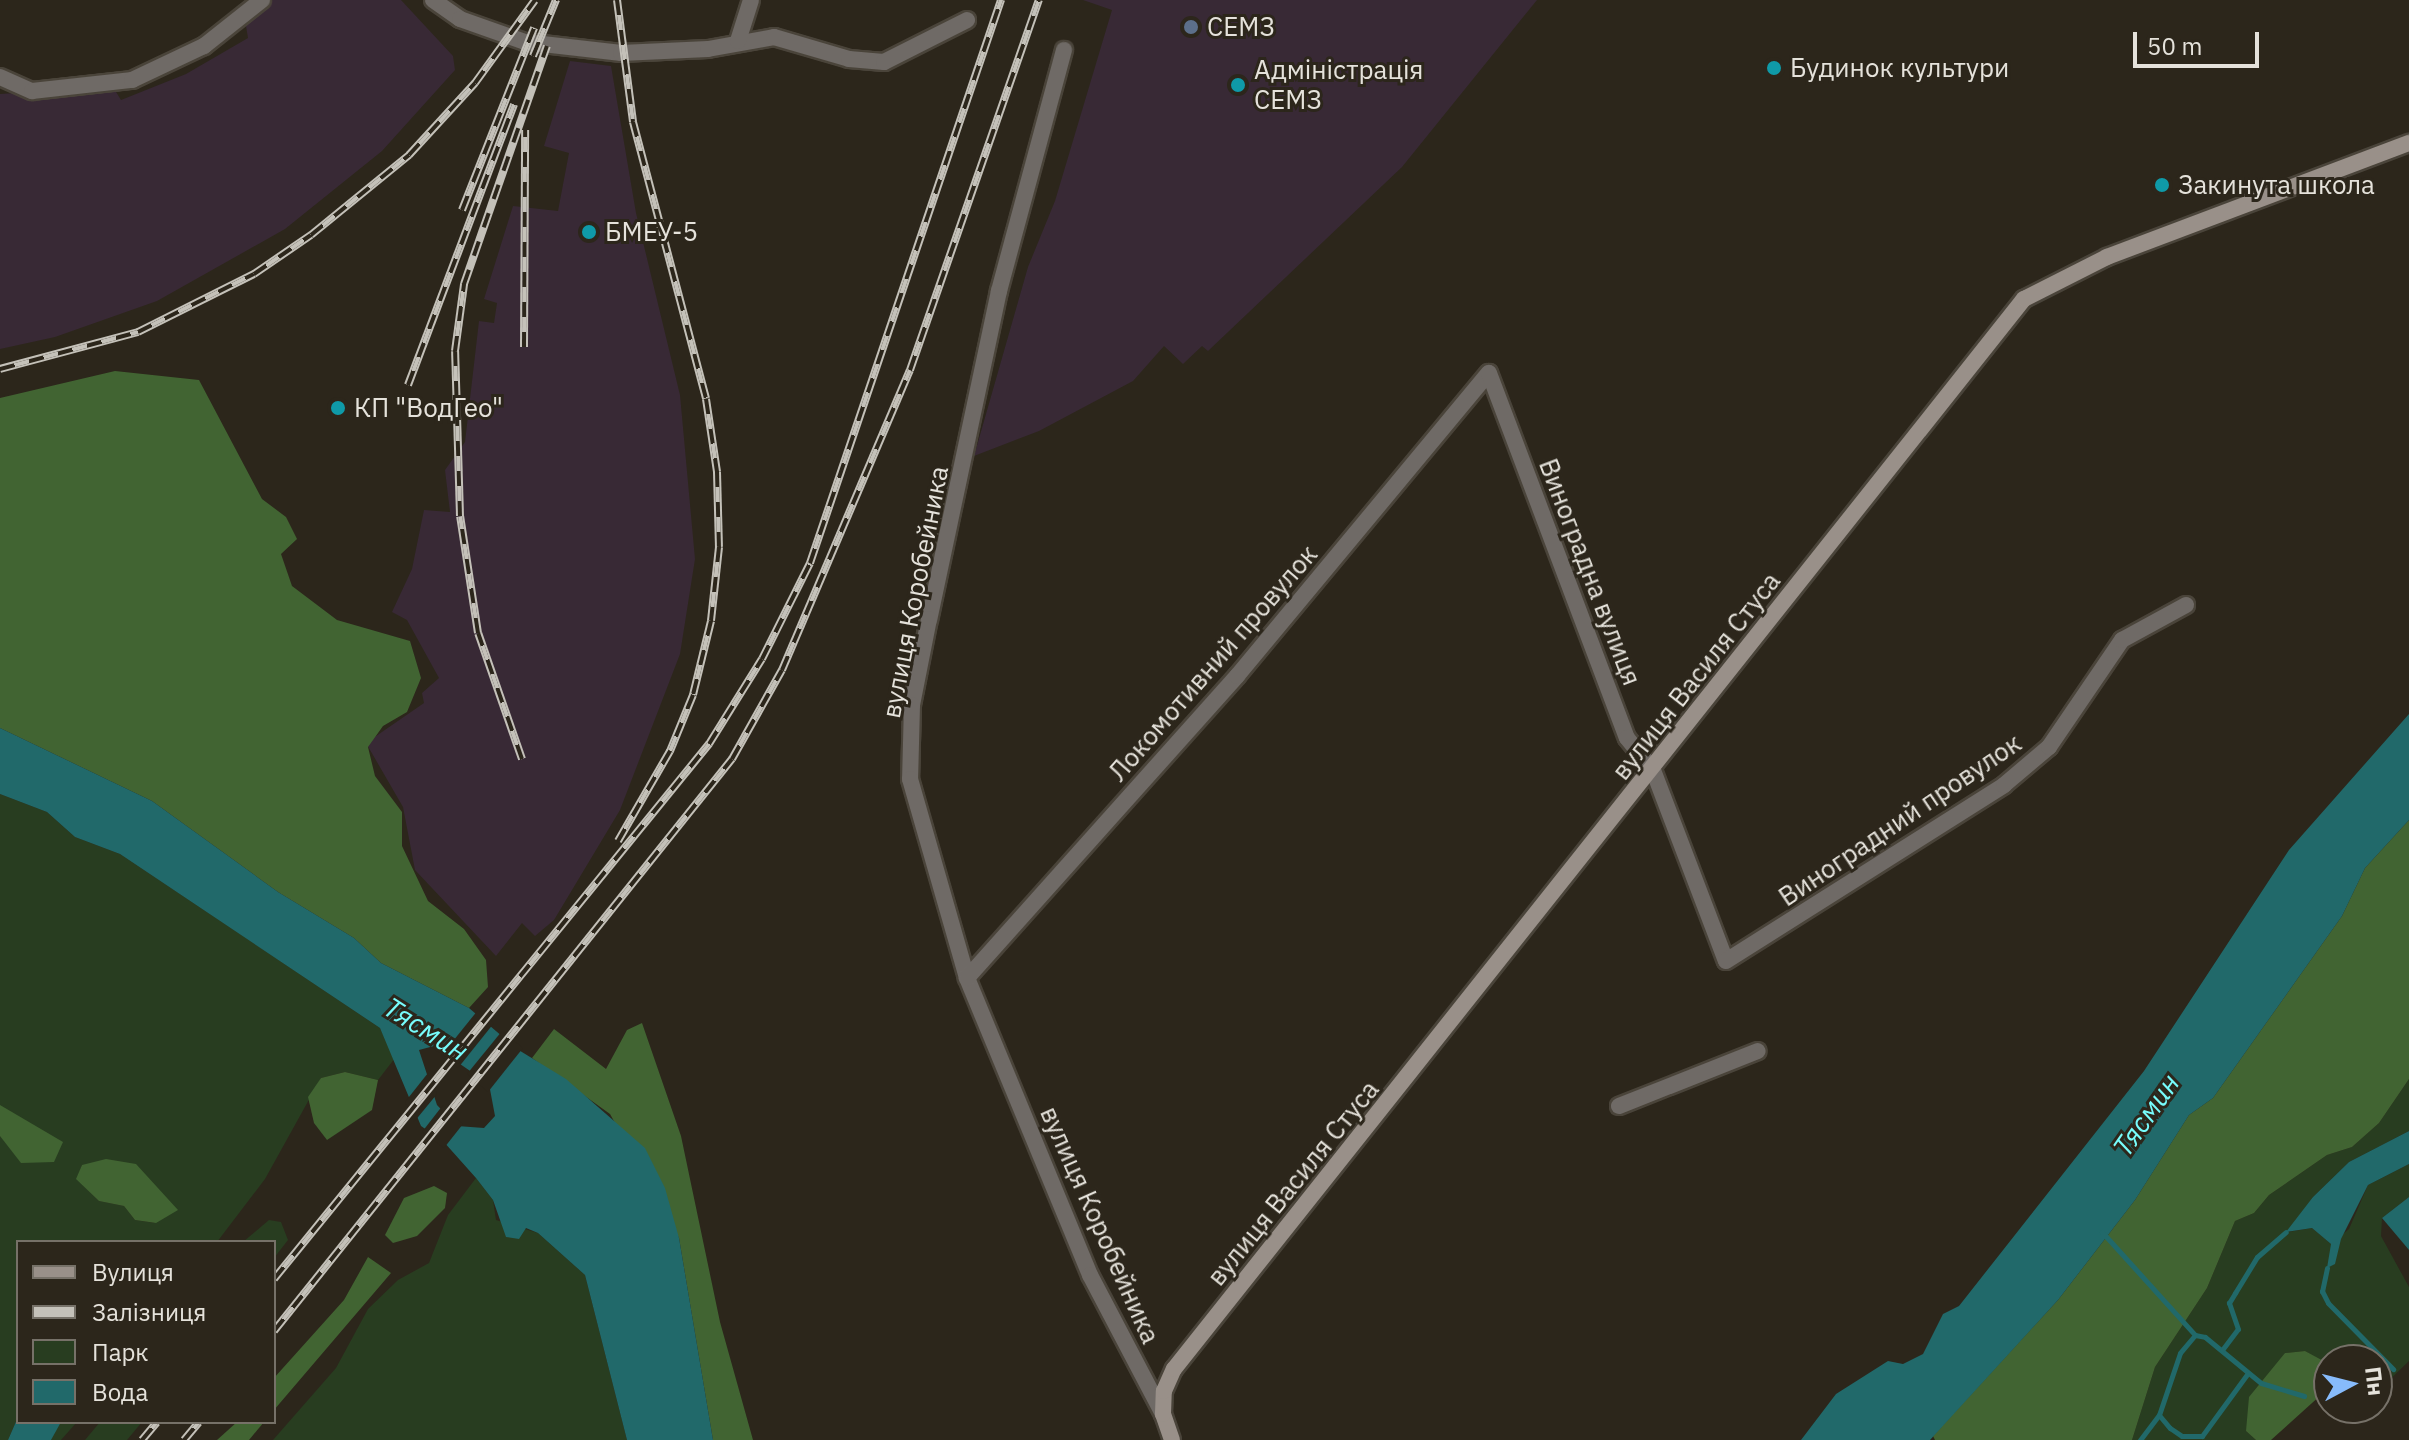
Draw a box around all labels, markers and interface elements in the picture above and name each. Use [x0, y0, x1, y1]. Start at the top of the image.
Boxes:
place label: СЕМЗ [1207, 11, 1275, 43]
scale bar [2137, 16, 2263, 66]
marker: СЕМЗ [1182, 18, 1200, 36]
text: 50 m [2147, 30, 2202, 62]
place label: Будинок культури [1790, 52, 2009, 84]
place label: Адміністрація СЕМЗ [1254, 54, 1423, 116]
marker: Будинок культури [1765, 59, 1783, 77]
marker: Адміністрація СЕМЗ [1229, 76, 1247, 94]
place label: Закинута школа [2178, 169, 2375, 201]
marker: Закинута школа [2153, 176, 2171, 194]
place label: БМЕУ-5 [605, 216, 698, 248]
marker: БМЕУ-5 [580, 223, 598, 241]
place label: КП "ВодГео" [354, 392, 503, 424]
marker: КП "ВодГео" [329, 399, 347, 417]
street label: Виноградна вулиця [1532, 454, 1648, 690]
street label: вулиця Коробейника [875, 463, 955, 721]
street label: Локомотивний провулок [1102, 539, 1324, 787]
street label: вулиця Василя Стуса [1605, 566, 1787, 786]
street label: Виноградний провулок [1773, 727, 2027, 913]
water label: Тясмин [378, 990, 474, 1068]
water label: Тясмин [2106, 1067, 2186, 1163]
street label: вулиця Василя Стуса [1201, 1074, 1385, 1292]
street label: вулиця Коробейника [1034, 1102, 1166, 1348]
legend [16, 1240, 276, 1424]
text: Вулиця [92, 1256, 174, 1288]
text: Залізниця [92, 1296, 206, 1328]
text: Парк [92, 1336, 149, 1368]
north arrow [2313, 1344, 2393, 1424]
text: Пн [2359, 1365, 2391, 1397]
text: Вода [92, 1376, 148, 1408]

